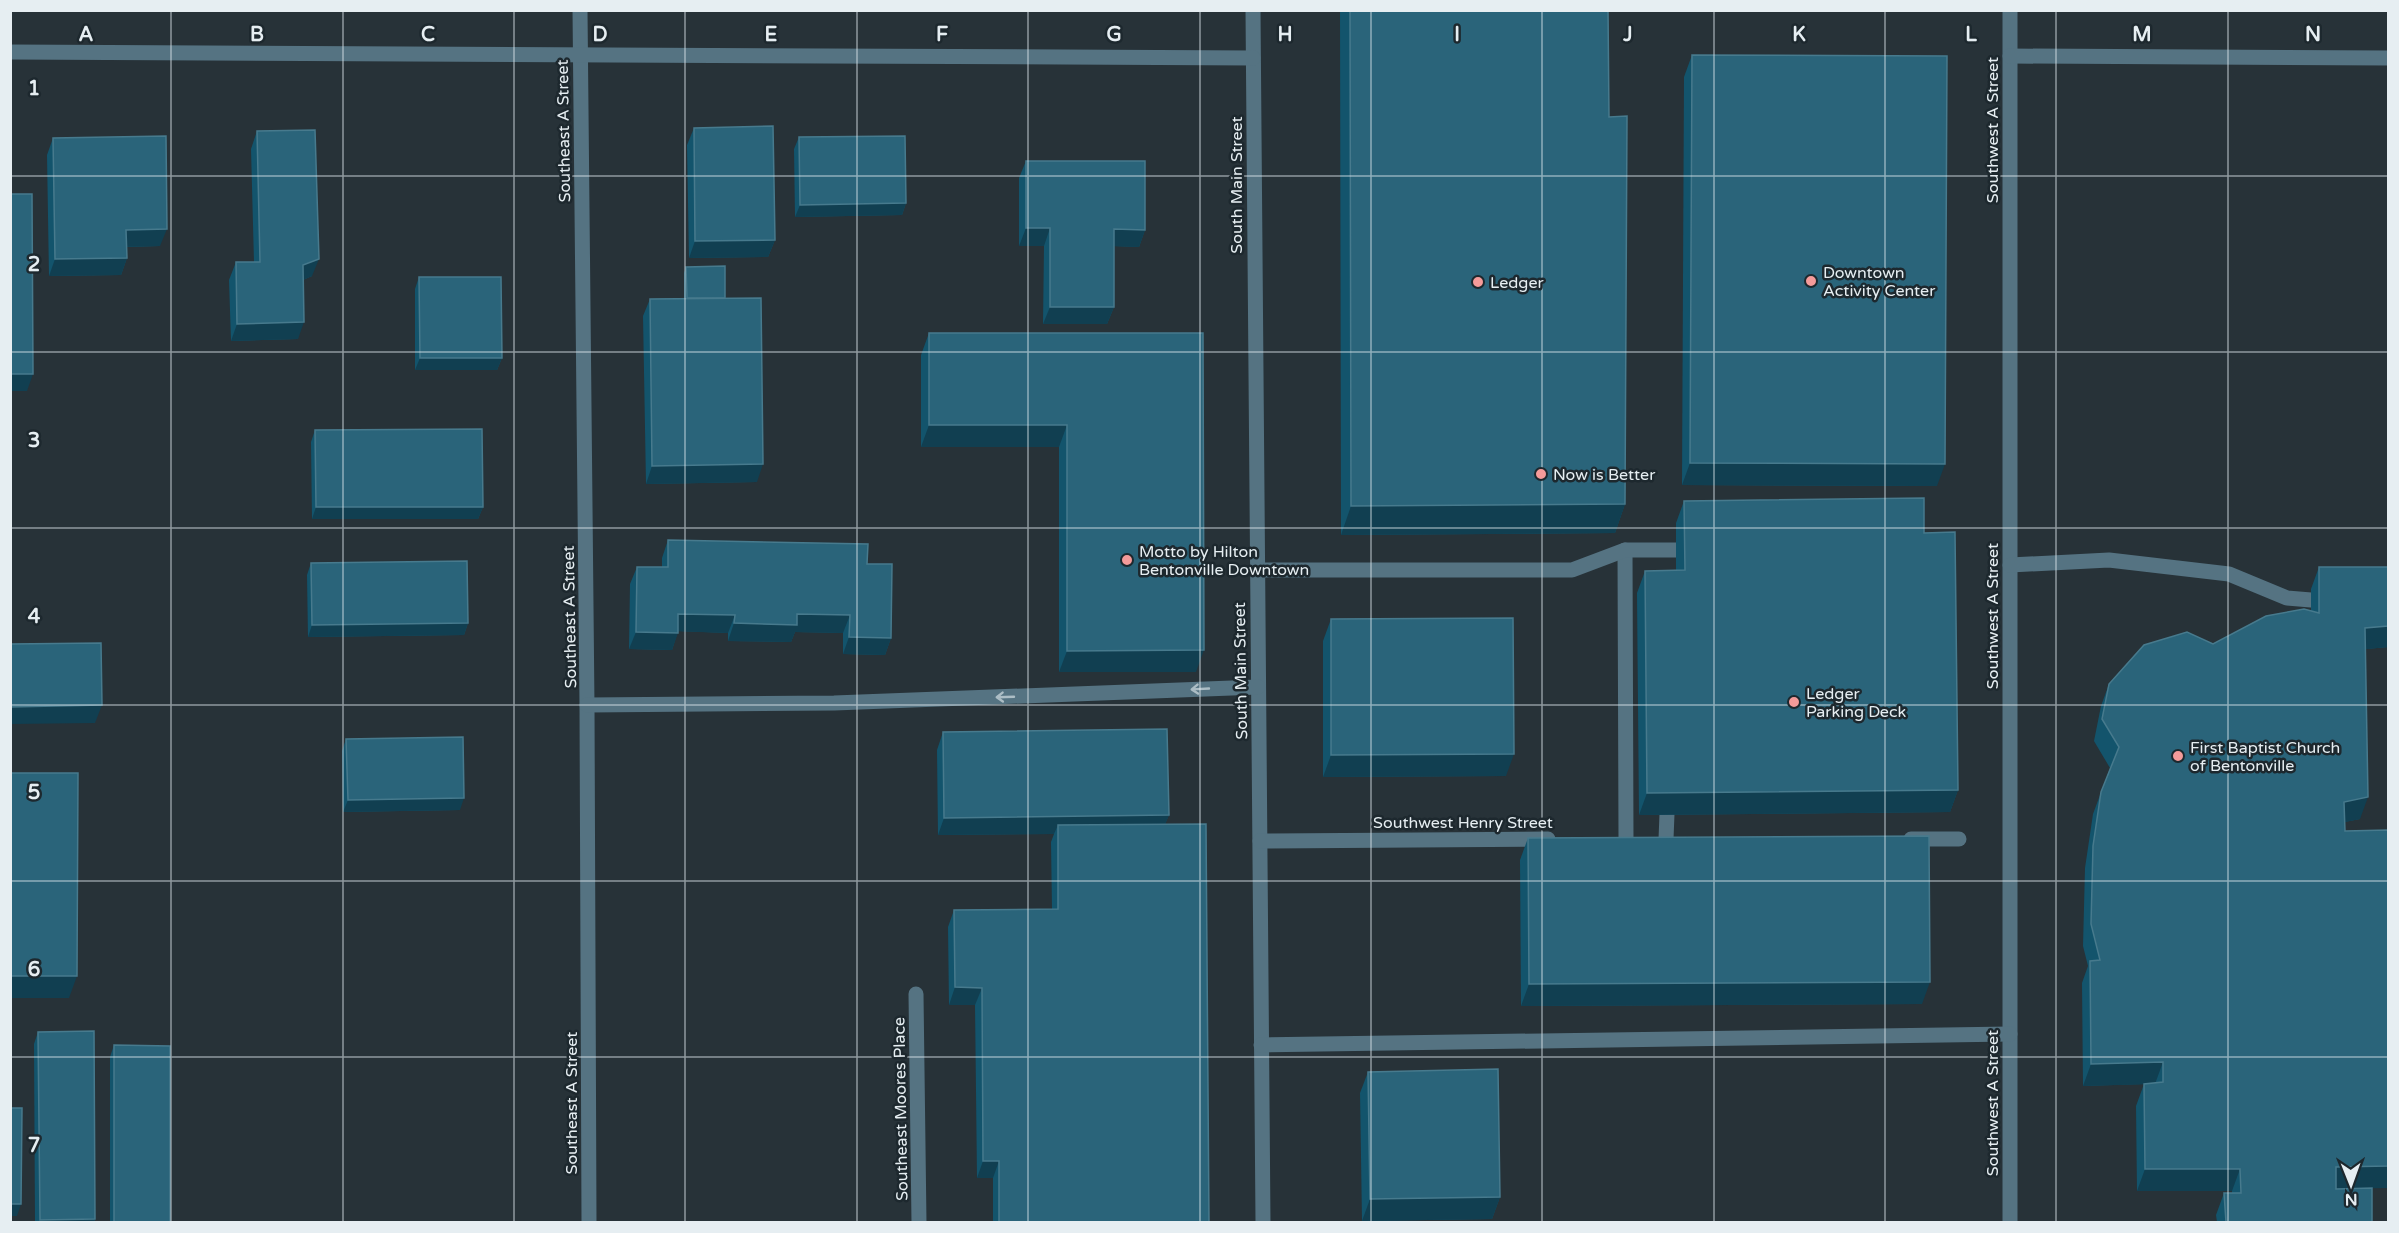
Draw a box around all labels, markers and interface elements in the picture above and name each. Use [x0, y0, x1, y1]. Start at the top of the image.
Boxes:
text: A [79, 23, 94, 47]
text: B [250, 23, 264, 47]
text: C [421, 23, 435, 47]
text: D [592, 23, 608, 47]
text: E [765, 23, 778, 47]
text: F [936, 23, 948, 47]
text: G [1106, 23, 1122, 47]
text: H [1277, 23, 1293, 47]
text: I [1454, 23, 1460, 47]
text: J [1622, 23, 1633, 47]
text: K [1792, 23, 1806, 47]
text: L [1965, 23, 1977, 47]
text: M [2132, 23, 2152, 47]
text: N [2305, 23, 2321, 47]
street label: Southwest A Street [1983, 57, 2003, 203]
street label: Southeast A Street [553, 59, 575, 203]
text: 1 [28, 77, 40, 101]
street label: South Main Street [1227, 116, 1247, 254]
text: 2 [28, 253, 40, 277]
place label: Downtown Activity Center [1823, 263, 1936, 301]
place label: Ledger [1490, 273, 1545, 293]
marker: Downtown Activity Center [1804, 274, 1818, 288]
marker: Ledger [1471, 275, 1485, 289]
text: 3 [28, 429, 40, 453]
place label: Now is Better [1553, 465, 1656, 485]
marker: Now is Better [1534, 467, 1548, 481]
place label: Motto by Hilton Bentonville Downtown [1139, 542, 1309, 580]
street label: Southwest A Street [1983, 543, 2003, 689]
street label: Southeast A Street [559, 545, 581, 689]
marker: Motto by Hilton Bentonville Downtown [1120, 553, 1134, 567]
street label: South Main Street [1230, 602, 1252, 740]
text: 4 [28, 605, 41, 629]
one-way arrow [1190, 684, 1210, 695]
place label: Ledger Parking Deck [1806, 684, 1906, 722]
one-way arrow [996, 691, 1016, 703]
marker: Ledger Parking Deck [1787, 695, 1801, 709]
place label: First Baptist Church of Bentonville [2190, 738, 2340, 776]
marker: First Baptist Church of Bentonville [2171, 749, 2185, 763]
text: 5 [28, 781, 40, 805]
street label: Southwest Henry Street [1373, 813, 1553, 833]
text: 6 [28, 958, 40, 982]
street label: Southeast Moores Place [889, 1017, 913, 1201]
street label: Southwest A Street [1983, 1030, 2003, 1176]
street label: Southeast A Street [562, 1032, 582, 1174]
text: 7 [28, 1134, 40, 1158]
north arrow [2321, 1155, 2381, 1215]
text: N [2345, 1189, 2358, 1209]

